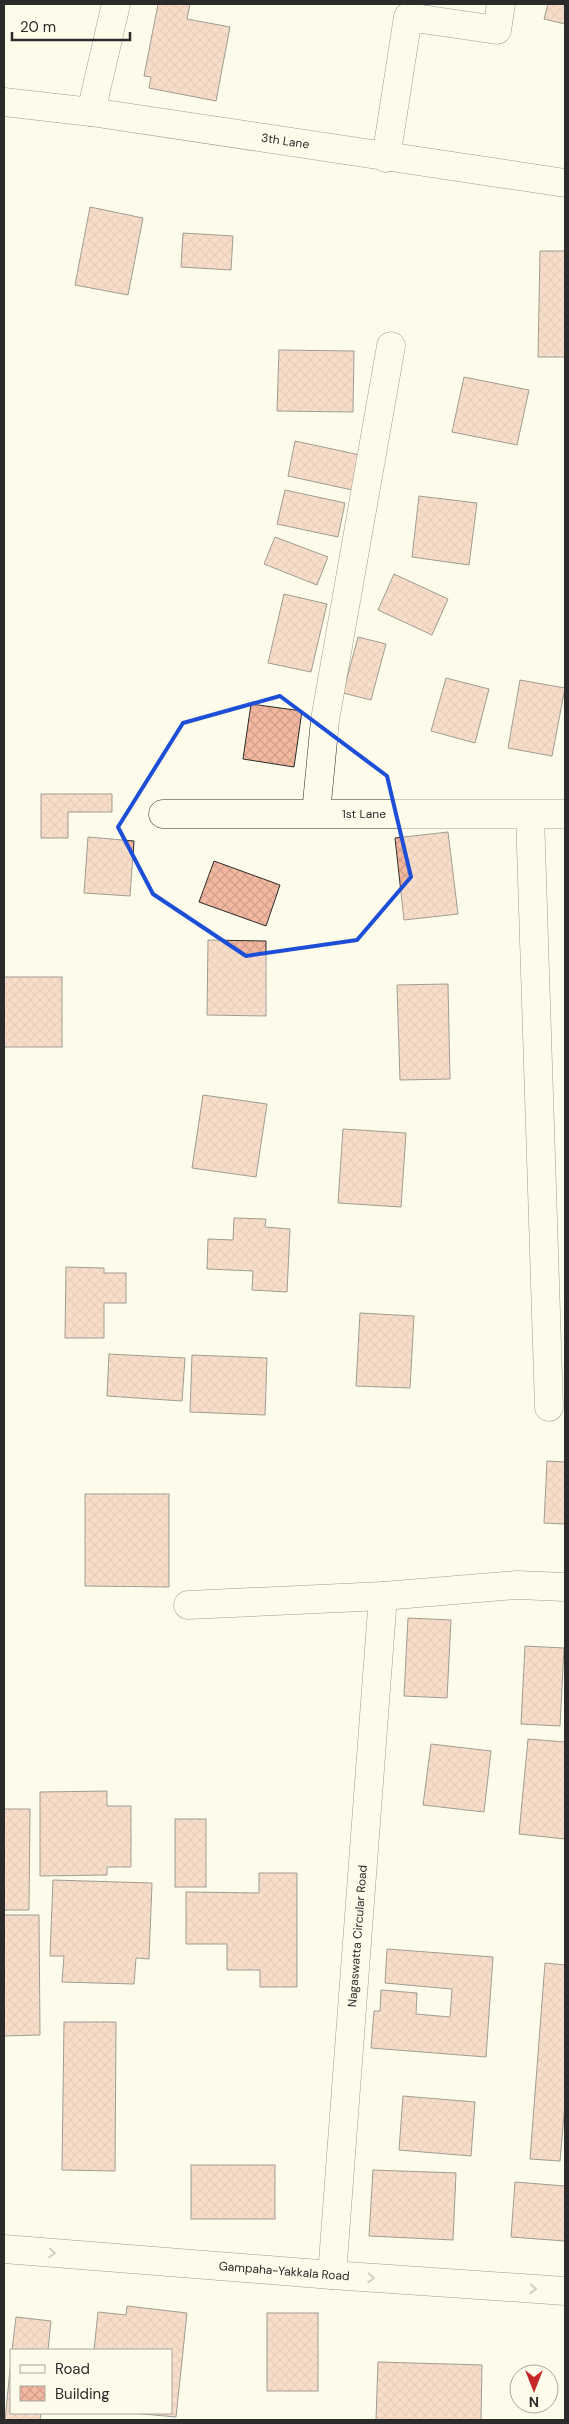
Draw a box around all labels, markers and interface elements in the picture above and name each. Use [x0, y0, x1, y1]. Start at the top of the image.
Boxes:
scale bar [12, 10, 130, 42]
text: 20 m [20, 17, 56, 37]
street label: 3th Lane [260, 130, 311, 153]
street label: 1st Lane [342, 806, 386, 822]
street label: Nagaswatta Circular Road [344, 1864, 371, 2008]
one-way arrow [49, 2247, 57, 2258]
street label: Gampaha-Yakkala Road [218, 2258, 350, 2284]
one-way arrow [368, 2272, 376, 2283]
one-way arrow [530, 2283, 538, 2294]
legend [10, 2349, 172, 2414]
text: Road [55, 2359, 90, 2379]
north arrow [509, 2364, 559, 2414]
text: Building [55, 2384, 110, 2404]
text: N [529, 2393, 539, 2411]

